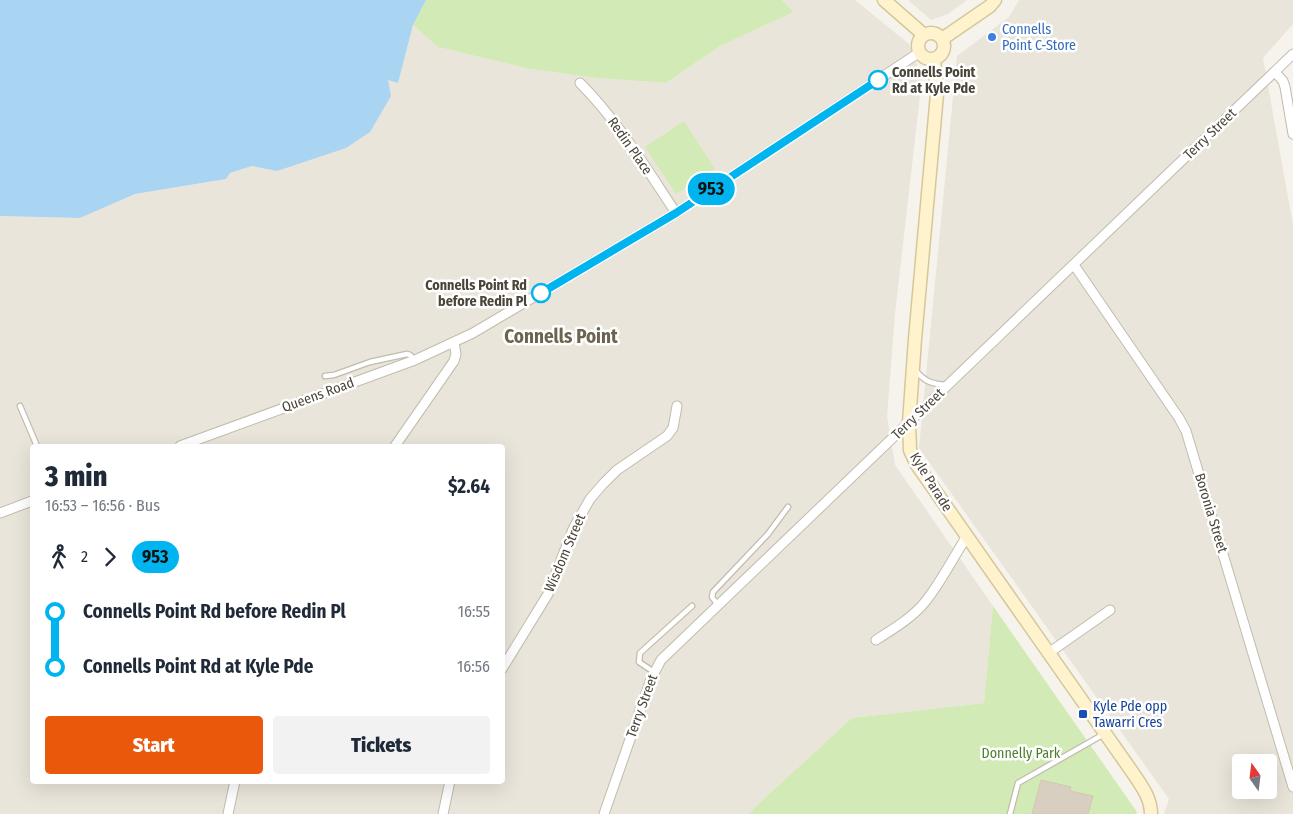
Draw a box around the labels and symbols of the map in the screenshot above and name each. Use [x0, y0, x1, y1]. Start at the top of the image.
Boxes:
place label: Connells Point C-Store [1002, 21, 1076, 54]
marker: Connells Point C-Store [986, 31, 998, 43]
place label: Connells Point Rd at Kyle Pde [892, 64, 977, 97]
marker: Connells Point Rd at Kyle Pde [868, 70, 888, 90]
street label: Terry Street [1180, 105, 1240, 163]
street label: Redin Place [604, 114, 656, 178]
line badge: 953 [682, 173, 740, 205]
place label: Connells Point Rd before Redin Pl [425, 277, 527, 310]
marker: Connells Point Rd before Redin Pl [531, 283, 551, 303]
district label: Connells Point [504, 325, 618, 348]
street label: Queens Road [280, 374, 356, 416]
street label: Terry Street [888, 385, 948, 443]
street label: Kyle Parade [906, 449, 956, 515]
street label: Boronia Street [1191, 471, 1231, 555]
street label: Wisdom Street [541, 511, 589, 595]
street label: Terry Street [623, 672, 661, 740]
place label: Kyle Pde opp Tawarri Cres [1093, 698, 1167, 731]
marker: Kyle Pde opp Tawarri Cres [1077, 708, 1089, 720]
park label: Donnelly Park [982, 745, 1061, 762]
north arrow [1232, 754, 1278, 799]

